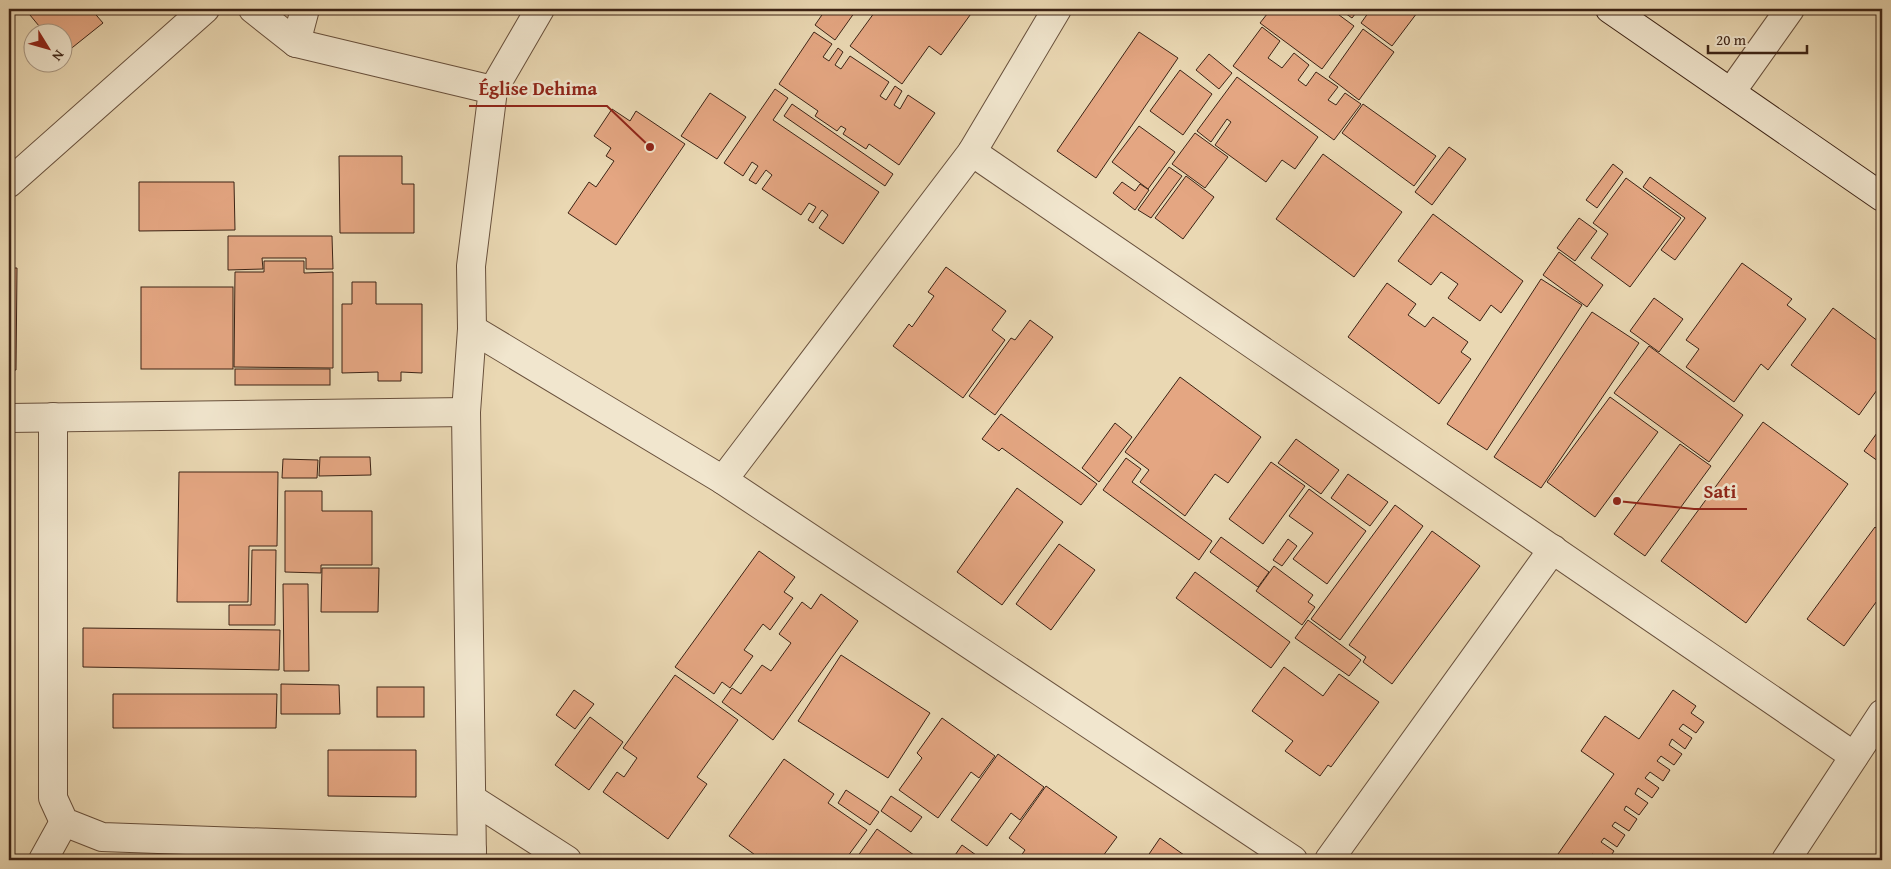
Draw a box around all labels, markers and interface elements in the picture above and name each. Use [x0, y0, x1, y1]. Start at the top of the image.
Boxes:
north arrow [22, 22, 72, 72]
scale bar [1708, 22, 1807, 54]
text: 20 m [1716, 29, 1747, 50]
text: N [47, 46, 69, 66]
callout: Église Dehima [469, 72, 607, 106]
text: Église Dehima [479, 74, 597, 102]
callout: Sati [1694, 475, 1747, 509]
text: Sati [1704, 477, 1737, 505]

